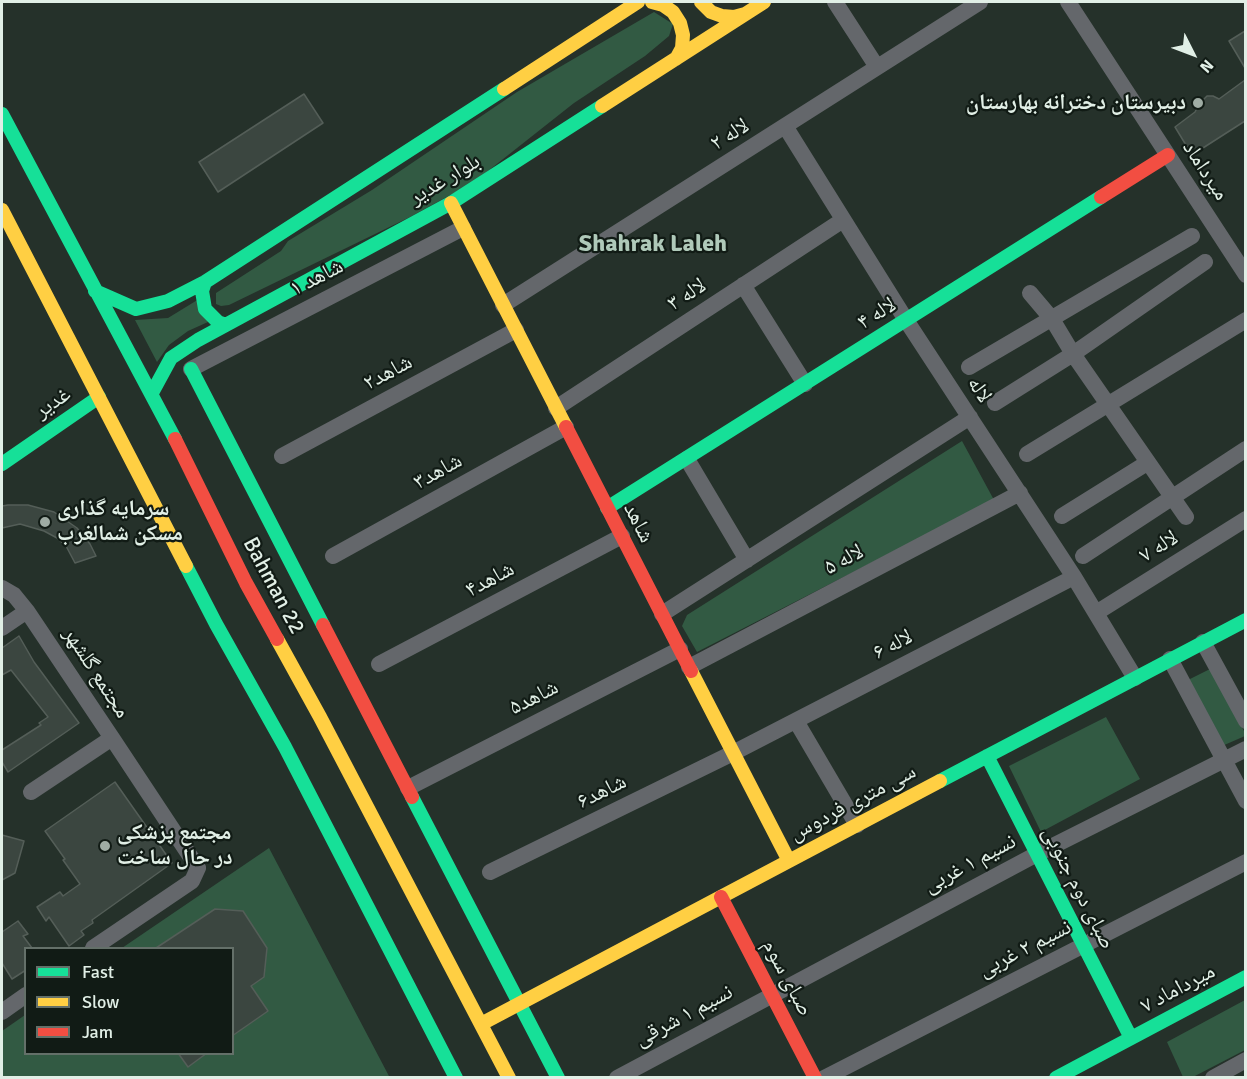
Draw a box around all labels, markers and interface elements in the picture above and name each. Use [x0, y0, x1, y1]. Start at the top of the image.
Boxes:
north arrow [1163, 24, 1223, 84]
text: N [1195, 55, 1218, 77]
place label: دبیرستان دخترانه بهارستان [966, 90, 1186, 116]
marker: دبیرستان دخترانه بهارستان [1191, 96, 1205, 110]
street label: لاله ۲ [706, 113, 754, 157]
street label: میرداماد [1176, 136, 1234, 206]
street label: بلوار غدیر [405, 149, 485, 211]
district label: Shahrak Laleh [579, 231, 727, 259]
street label: شاهد ۱ [286, 253, 348, 303]
street label: لاله ۳ [663, 273, 711, 317]
street label: لاله ۴ [853, 292, 901, 336]
street label: شاهد۲ [359, 349, 417, 397]
street label: لاله [961, 372, 997, 408]
street label: غدیر [30, 381, 76, 425]
street label: شاهد۳ [409, 448, 467, 496]
place label: سرمایه گذاری مسکن شمالغرب [57, 496, 183, 548]
street label: شاهد [617, 498, 659, 548]
marker: سرمایه گذاری مسکن شمالغرب [38, 515, 52, 529]
street label: لاله ۷ [1135, 525, 1183, 569]
street label: Bahman 22 [237, 533, 309, 639]
street label: لاله ۵ [820, 539, 868, 581]
street label: شاهد۴ [461, 556, 519, 604]
street label: مجتمع گلشهر [57, 622, 135, 724]
street label: لاله ۶ [869, 624, 917, 666]
street label: شاهد۵ [505, 675, 563, 721]
street label: سی متری فردوس [785, 759, 921, 847]
street label: شاهد۶ [573, 769, 631, 815]
place label: مجتمع پزشکی در حال ساخت [117, 820, 233, 872]
street label: صبای دوم جنوبی [1036, 822, 1120, 954]
street label: نسیم ۱ غربی [919, 829, 1021, 899]
marker: مجتمع پزشکی در حال ساخت [98, 839, 112, 853]
street label: نسیم ۲ غربی [974, 914, 1076, 984]
street label: صبای سوم [756, 935, 818, 1021]
legend [24, 947, 234, 1055]
street label: میرداماد ۷ [1136, 958, 1220, 1020]
text: Fast [82, 961, 114, 983]
street label: نسیم ۱ شرقی [630, 979, 738, 1053]
text: Slow [82, 991, 119, 1013]
text: Jam [82, 1021, 113, 1043]

